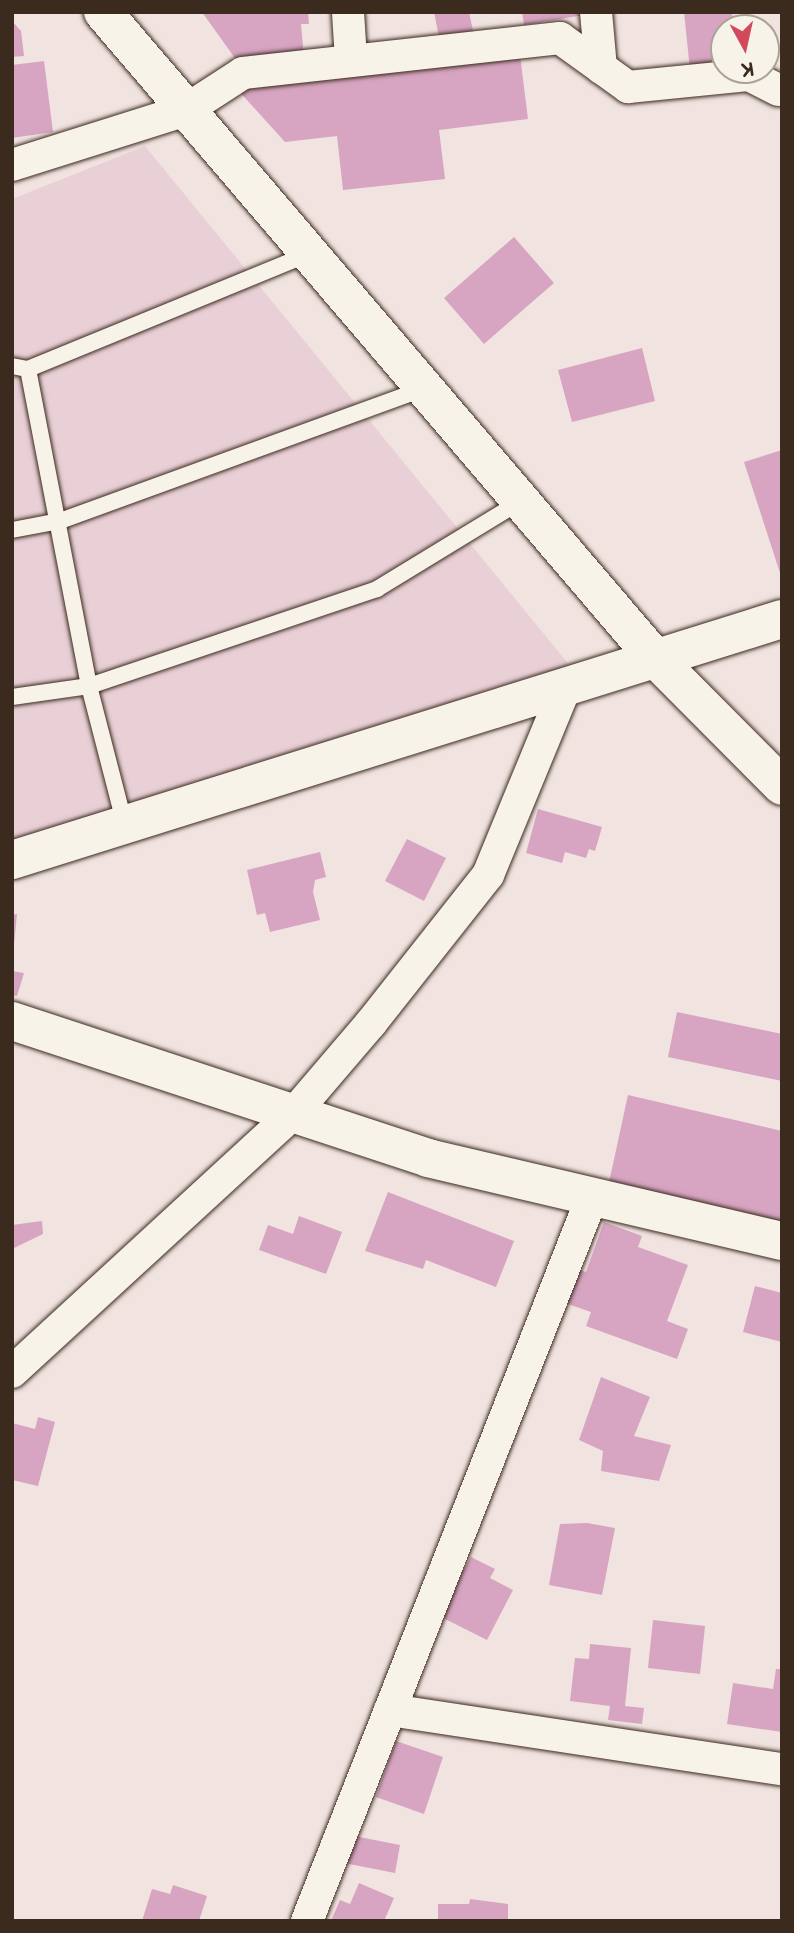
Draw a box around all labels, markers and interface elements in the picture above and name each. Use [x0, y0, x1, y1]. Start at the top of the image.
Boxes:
north arrow [710, 14, 780, 84]
text: K [740, 56, 756, 81]

